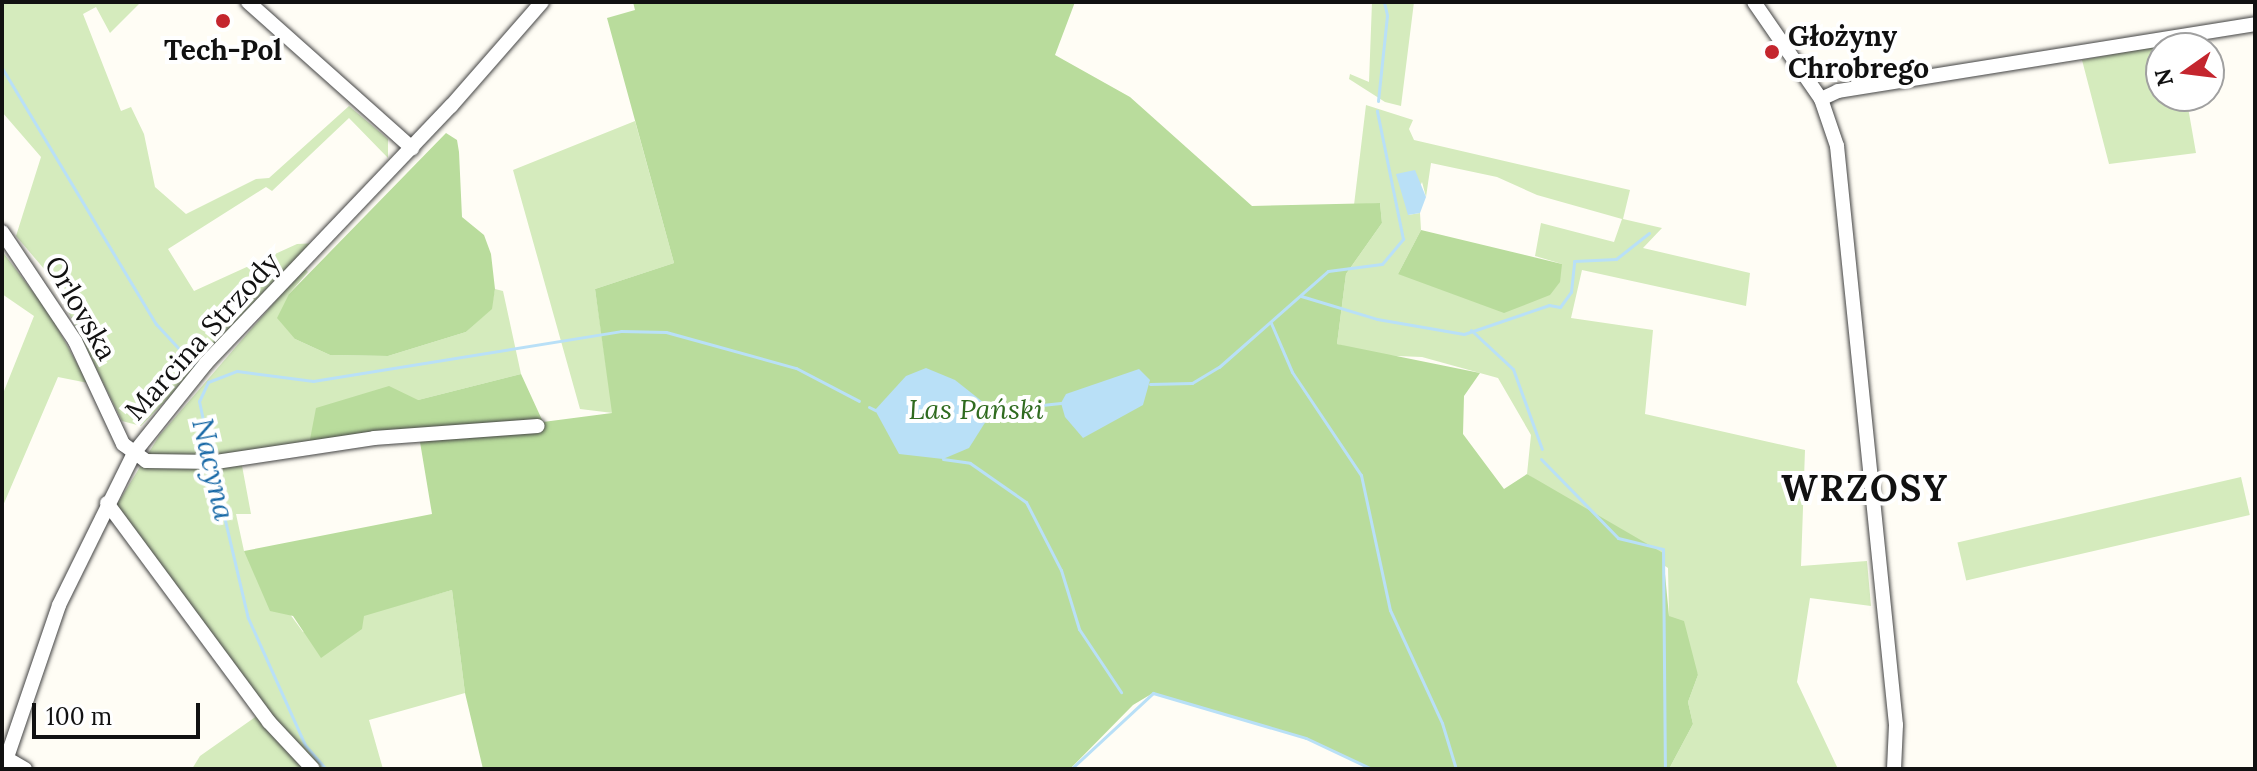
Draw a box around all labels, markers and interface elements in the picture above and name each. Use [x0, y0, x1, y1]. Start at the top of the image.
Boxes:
marker: Tech-Pol [214, 12, 232, 30]
place label: Głożyny Chrobrego [1788, 19, 1929, 85]
north arrow [2145, 32, 2225, 112]
place label: Tech-Pol [164, 33, 282, 67]
marker: Głożyny Chrobrego [1763, 43, 1781, 61]
text: N [2148, 66, 2179, 89]
street label: Marcina Strzody [118, 245, 286, 427]
street label: Orlovska [38, 250, 124, 366]
park label: Las Pański [908, 392, 1044, 426]
water label: Nacyna [185, 415, 243, 523]
district label: WRZOSY [1781, 467, 1949, 511]
scale bar [36, 687, 204, 737]
text: 100 m [46, 701, 112, 732]

